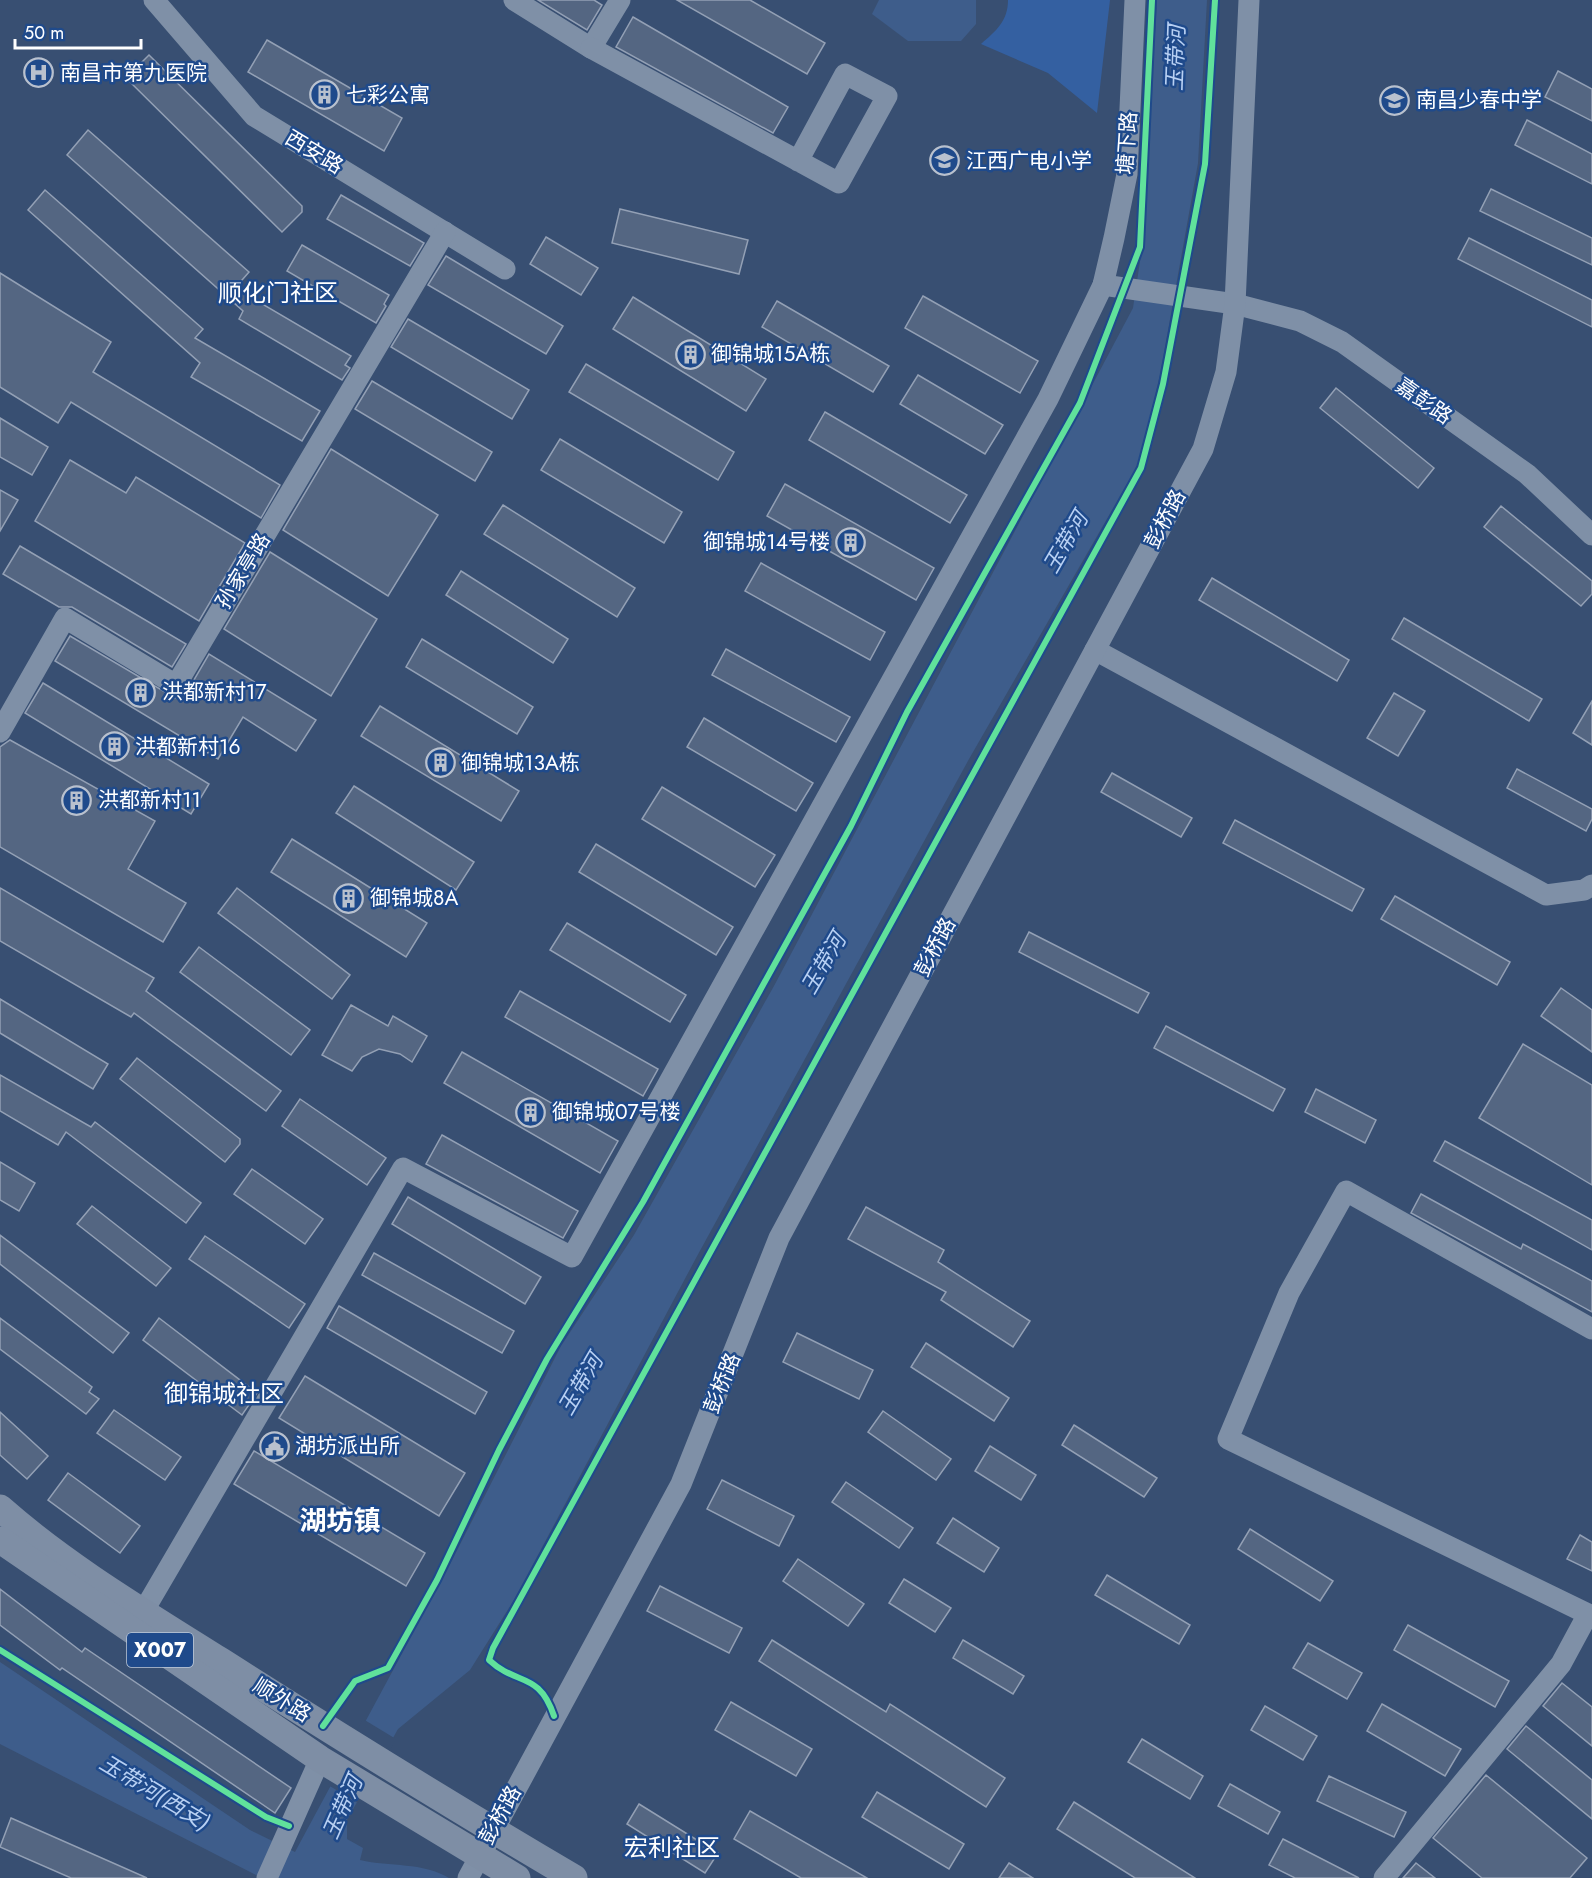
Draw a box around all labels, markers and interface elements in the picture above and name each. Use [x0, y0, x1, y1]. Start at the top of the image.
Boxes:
scale bar [15, 12, 141, 50]
text: 50 m [24, 20, 64, 46]
water label: 玉带河 [1158, 20, 1192, 92]
hospital icon: 南昌市第九医院 [23, 57, 55, 89]
place label: 南昌市第九医院 [60, 58, 207, 88]
building icon: 七彩公寓 [309, 79, 341, 111]
place label: 七彩公寓 [346, 80, 430, 110]
school or university icon: 南昌少春中学 [1379, 84, 1411, 116]
place label: 南昌少春中学 [1416, 85, 1542, 115]
street label: 塘下路 [1110, 111, 1144, 175]
street label: 西安路 [279, 123, 349, 181]
school or university icon: 江西广电小学 [929, 145, 961, 177]
place label: 江西广电小学 [966, 146, 1092, 176]
district label: 顺化门社区 [218, 275, 338, 310]
building icon: 御锦城15A栋 [674, 338, 706, 370]
place label: 御锦城15A栋 [711, 339, 830, 369]
street label: 嘉彭路 [1390, 371, 1458, 431]
street label: 彭桥路 [1137, 484, 1193, 554]
water label: 玉带河 [1035, 502, 1097, 579]
building icon: 御锦城14号楼 [835, 526, 867, 558]
street label: 孙家亭路 [209, 527, 277, 615]
place label: 御锦城14号楼 [703, 527, 830, 557]
building icon: 洪都新村17 [125, 676, 157, 708]
place label: 洪都新村17 [162, 677, 266, 707]
building icon: 洪都新村16 [98, 731, 130, 763]
place label: 洪都新村16 [135, 732, 241, 762]
building icon: 御锦城13A栋 [424, 747, 456, 779]
place label: 御锦城13A栋 [461, 748, 580, 778]
building icon: 洪都新村11 [61, 784, 93, 816]
place label: 洪都新村11 [98, 785, 201, 815]
building icon: 御锦城8A [333, 882, 365, 914]
place label: 御锦城8A [370, 883, 458, 913]
street label: 彭桥路 [907, 912, 963, 982]
water label: 玉带河 [793, 923, 855, 1000]
building icon: 御锦城07号楼 [515, 1096, 547, 1128]
place label: 御锦城07号楼 [552, 1097, 681, 1127]
water label: 玉带河 [550, 1344, 612, 1421]
street label: 彭桥路 [696, 1348, 748, 1418]
district label: 御锦城社区 [164, 1376, 284, 1411]
public building icon: 湖坊派出所 [258, 1430, 290, 1462]
place label: 湖坊派出所 [295, 1431, 400, 1461]
district label: 湖坊镇 [300, 1501, 381, 1540]
road number: X007 [127, 1633, 193, 1667]
street label: 顺外路 [247, 1671, 317, 1729]
water label: 玉带河(西支) [94, 1747, 216, 1837]
water label: 玉带河 [314, 1767, 372, 1844]
street label: 彭桥路 [472, 1780, 528, 1850]
district label: 宏利社区 [624, 1830, 720, 1865]

